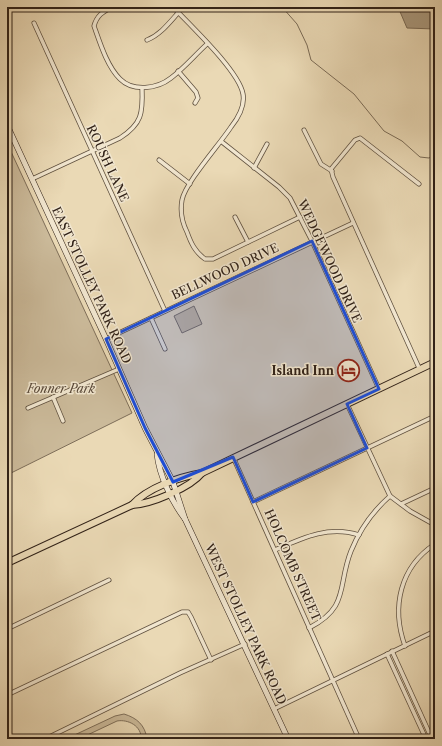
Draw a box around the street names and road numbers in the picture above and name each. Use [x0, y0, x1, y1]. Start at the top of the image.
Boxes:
street label: ROUSH LANE [84, 122, 132, 204]
street label: WEDGEWOOD DRIVE [294, 196, 365, 325]
street label: EAST STOLLEY PARK ROAD [49, 204, 135, 366]
street label: BELLWOOD DRIVE [169, 240, 281, 302]
street label: HOLCOMB STREET [262, 507, 324, 623]
street label: WEST STOLLEY PARK ROAD [202, 540, 290, 707]

